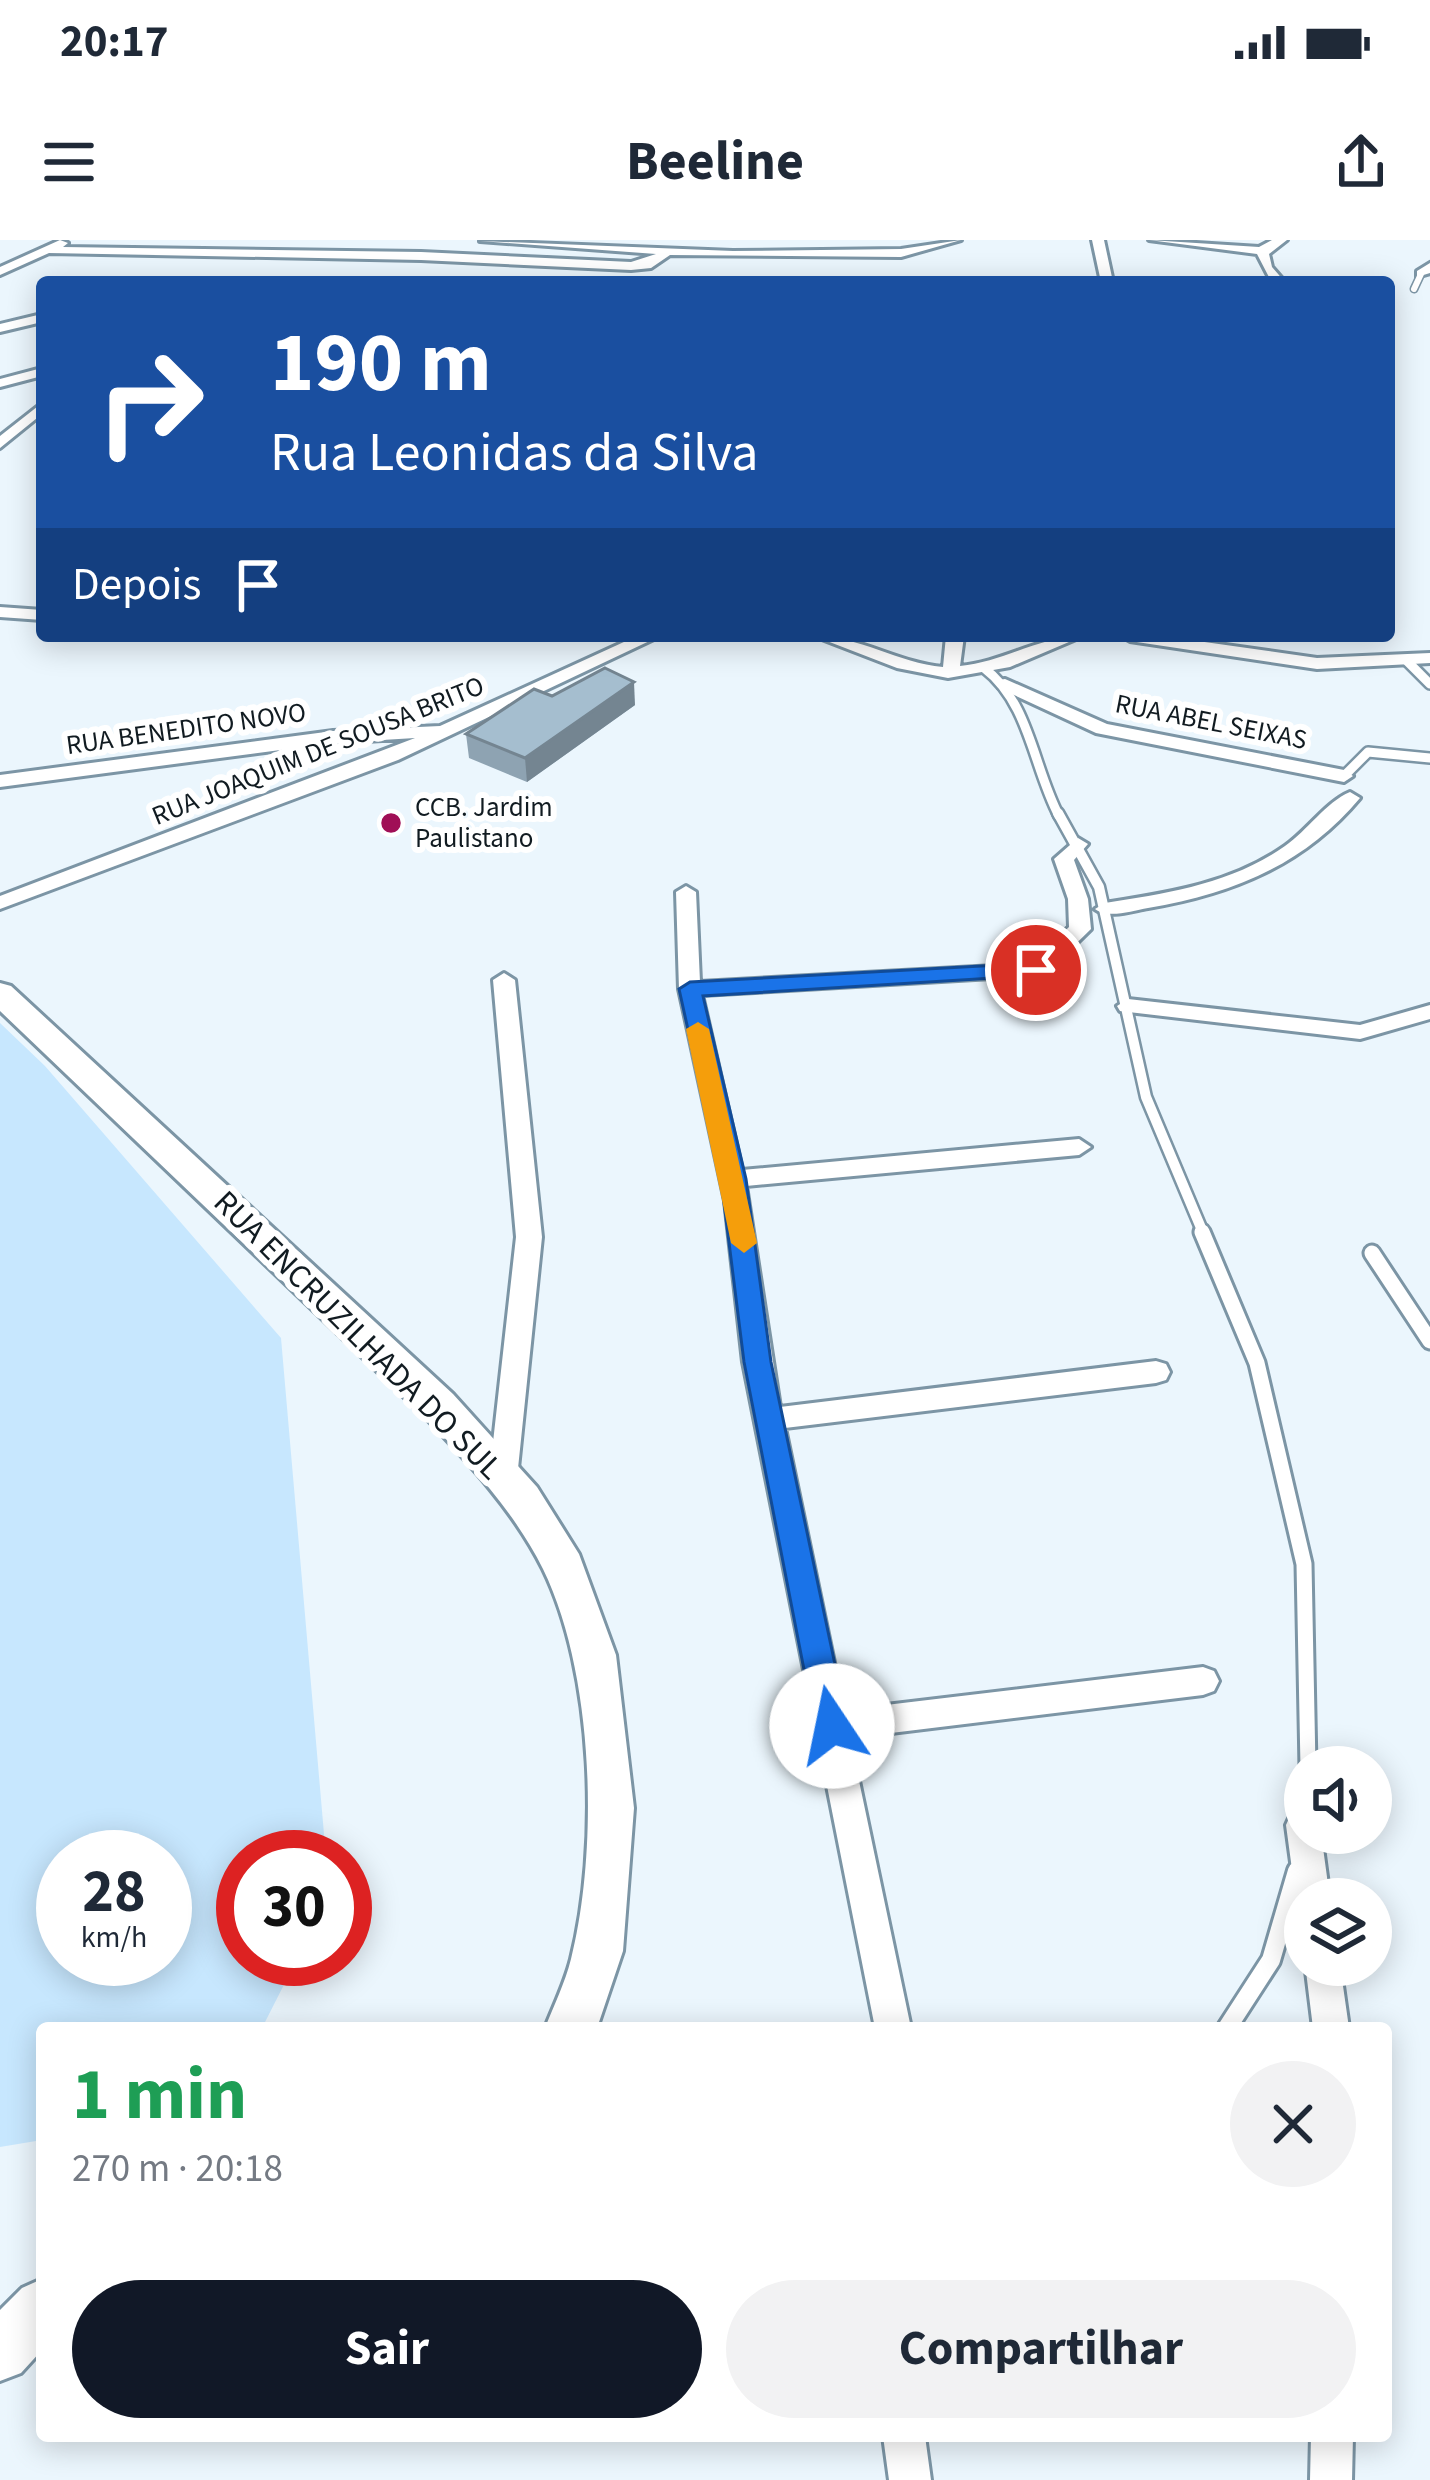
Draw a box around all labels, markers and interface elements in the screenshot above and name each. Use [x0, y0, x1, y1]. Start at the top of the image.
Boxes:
text: 20:17 [60, 10, 169, 74]
text: Beeline [626, 124, 804, 201]
icon: menu [36, 129, 102, 195]
icon: share [1328, 129, 1394, 195]
text: 190 m [270, 304, 492, 424]
icon: right [72, 324, 228, 480]
text: Rua Leonidas da Silva [270, 415, 758, 492]
icon: arrive [225, 552, 291, 618]
text: Depois [72, 553, 201, 617]
street label: RUA JOAQUIM DE SOUSA BRITO [146, 666, 490, 836]
street label: RUA ABEL SEIXAS [1112, 684, 1310, 760]
street label: RUA BENEDITO NOVO [64, 693, 308, 765]
place label: CCB. Jardim Paulistano [415, 788, 553, 858]
marker: CCB. Jardim Paulistano [378, 810, 404, 836]
pin [985, 919, 1087, 1021]
icon: arrive [1003, 937, 1069, 1003]
street label: RUA ENCRUZILHADA DO SUL [203, 1180, 513, 1490]
position arrow [769, 1663, 895, 1789]
map controls [1284, 1746, 1392, 1986]
button: sound [1284, 1746, 1392, 1854]
speed limit sign: 30 [216, 1830, 372, 1986]
text: 28 [82, 1850, 146, 1935]
button: layers [1284, 1878, 1392, 1986]
text: km/h [81, 1916, 147, 1959]
text: 1 min [72, 2044, 247, 2147]
button: close [1230, 2061, 1356, 2187]
text: 270 m · 20:18 [72, 2141, 283, 2197]
button: Sair [72, 2280, 702, 2418]
button: Compartilhar [726, 2280, 1356, 2418]

